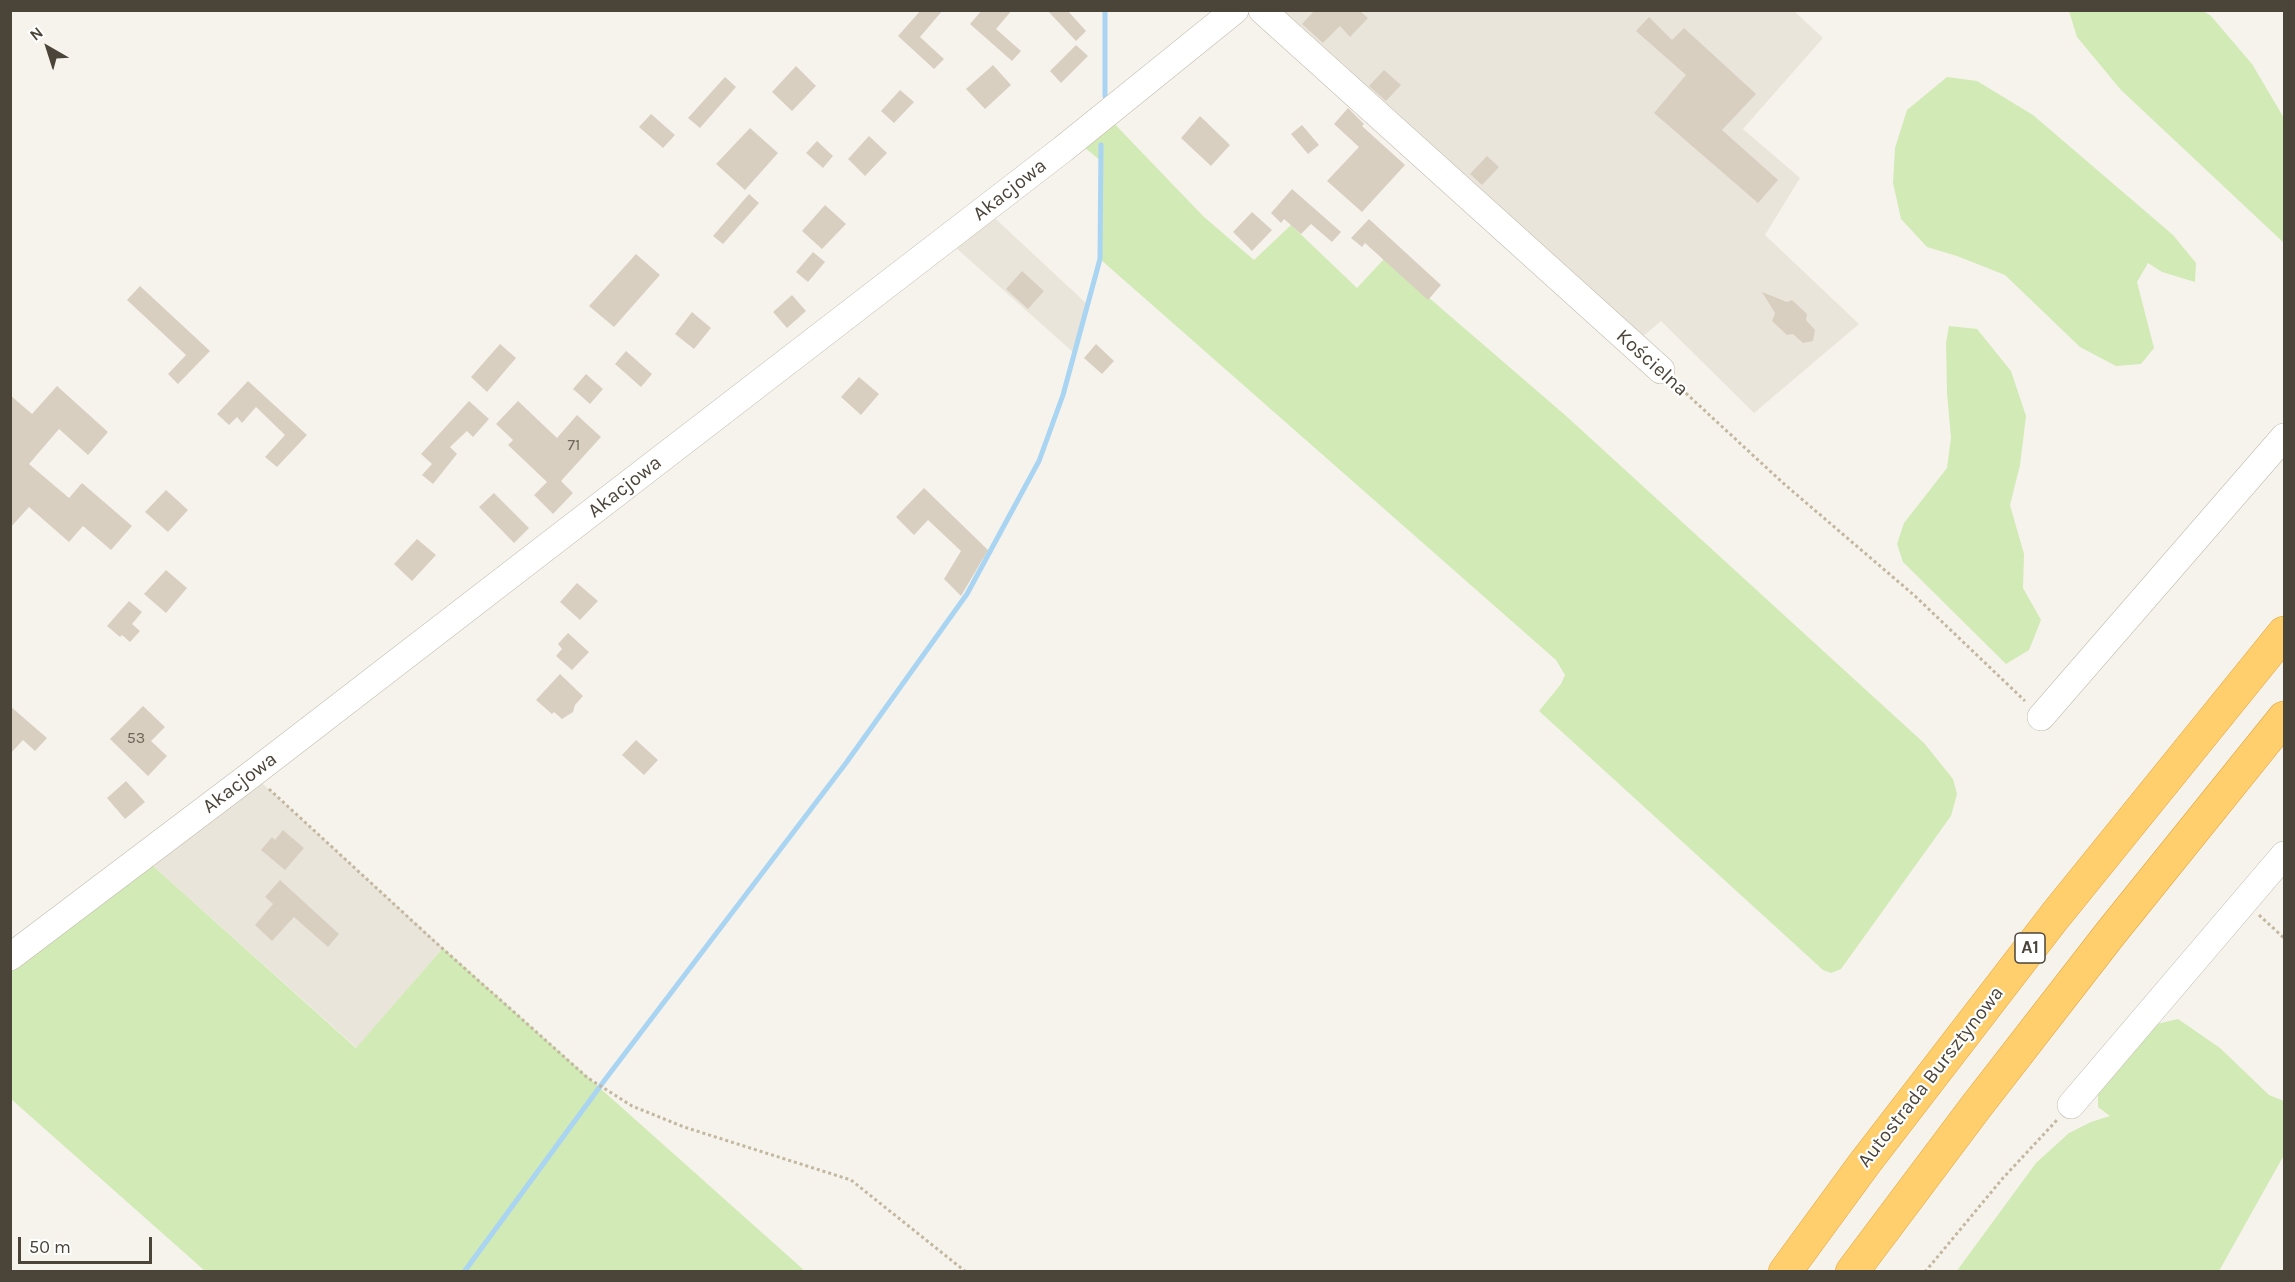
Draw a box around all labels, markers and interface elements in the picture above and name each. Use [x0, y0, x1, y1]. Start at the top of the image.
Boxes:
north arrow [18, 18, 78, 78]
text: N [26, 23, 47, 45]
street label: Akacjowa [968, 154, 1052, 226]
street label: Kościelna [1611, 324, 1693, 402]
house number: 71 [568, 435, 580, 455]
street label: Akacjowa [583, 451, 667, 523]
house number: 53 [127, 728, 145, 748]
street label: Akacjowa [198, 747, 282, 819]
road number: A1 [2015, 933, 2045, 963]
street label: Autostrada Bursztynowa [1853, 982, 2009, 1172]
scale bar [21, 1225, 154, 1263]
text: 50 m [29, 1236, 71, 1258]

